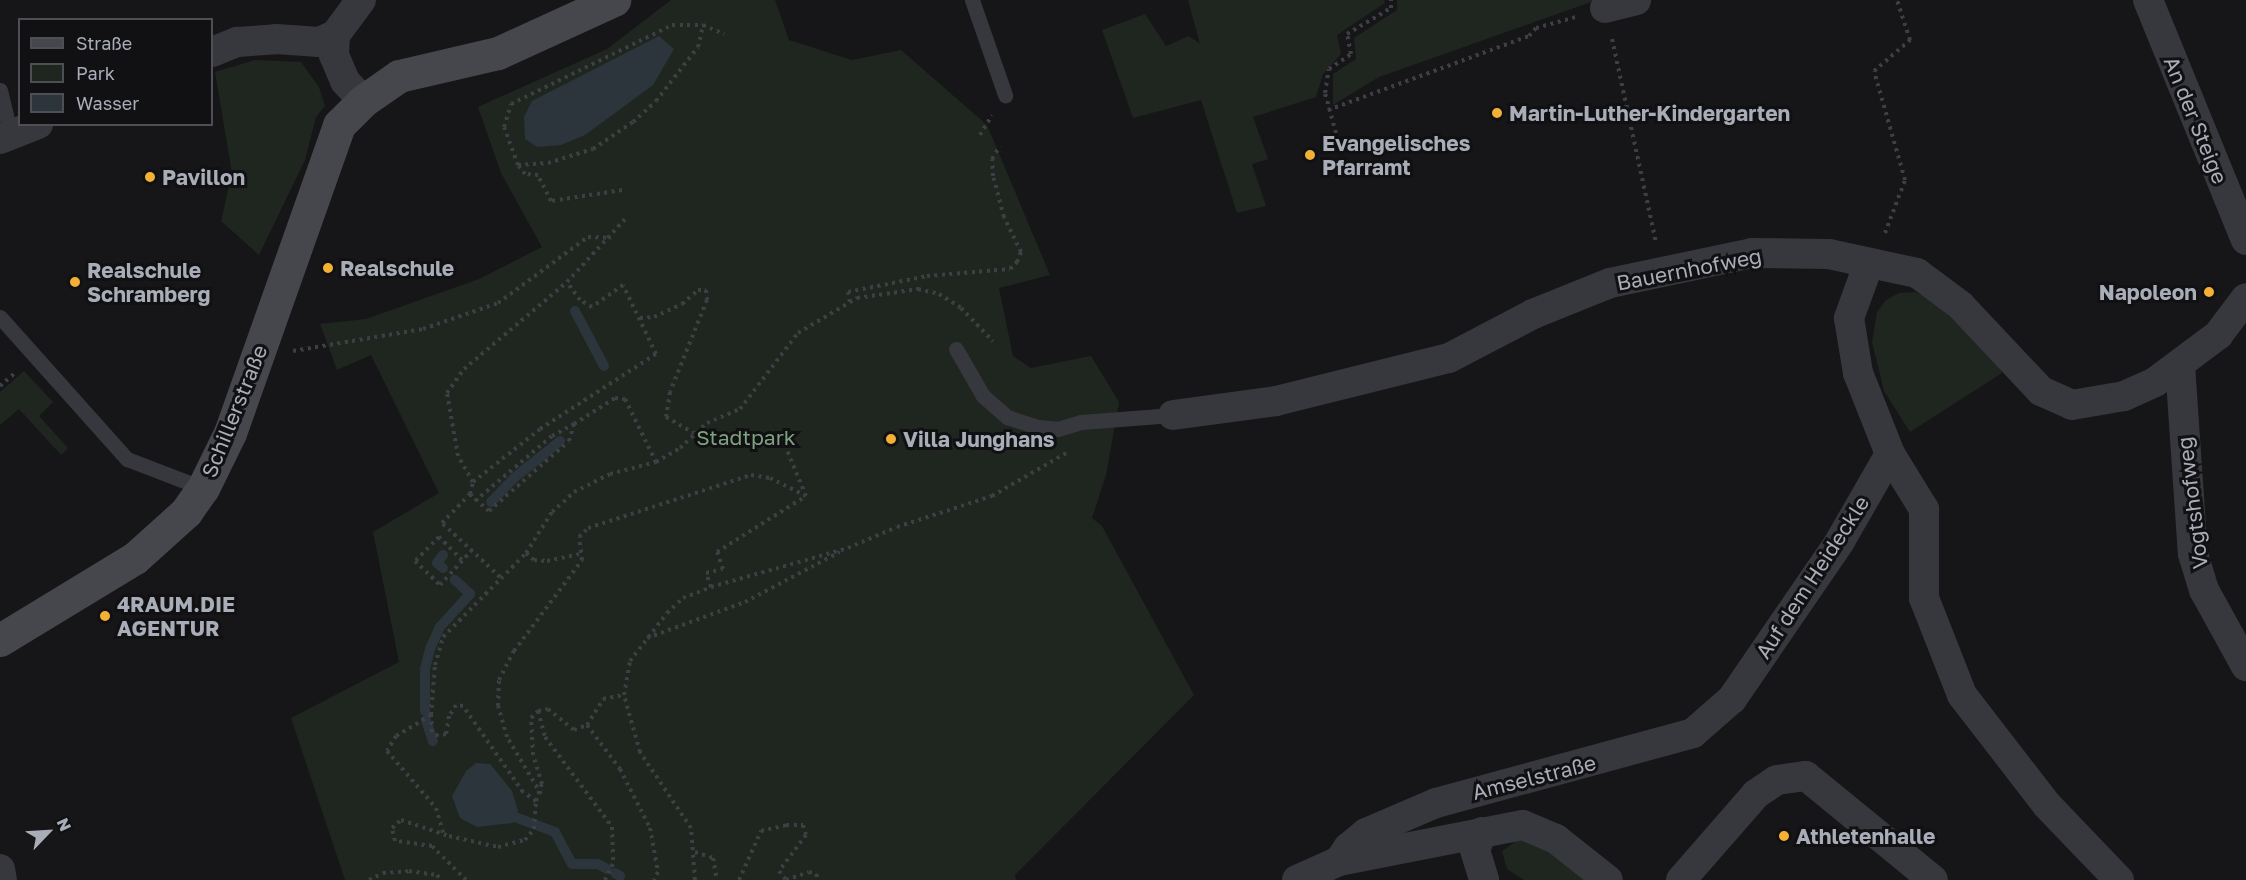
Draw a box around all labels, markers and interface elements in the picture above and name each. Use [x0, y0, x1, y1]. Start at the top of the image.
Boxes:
legend [18, 18, 213, 126]
text: Straße [76, 32, 132, 54]
street label: An der Steige [2159, 53, 2233, 187]
text: Park [76, 62, 115, 84]
text: Wasser [76, 92, 139, 114]
place label: Martin-Luther-Kindergarten [1509, 100, 1790, 126]
marker: Martin-Luther-Kindergarten [1490, 106, 1504, 120]
place label: Evangelisches Pfarramt [1322, 130, 1470, 180]
marker: Evangelisches Pfarramt [1303, 148, 1317, 162]
place label: Pavillon [162, 164, 245, 190]
marker: Pavillon [143, 170, 157, 184]
street label: Bauernhofweg [1614, 243, 1764, 295]
place label: Realschule [340, 255, 454, 281]
place label: Realschule Schramberg [87, 257, 210, 307]
marker: Realschule [321, 261, 335, 275]
marker: Realschule Schramberg [68, 275, 82, 289]
place label: Napoleon [2099, 279, 2197, 305]
marker: Napoleon [2202, 285, 2216, 299]
street label: Schillerstraße [196, 341, 272, 481]
park label: Stadtpark [696, 424, 796, 450]
place label: Villa Junghans [903, 426, 1055, 452]
marker: Villa Junghans [884, 432, 898, 446]
street label: Vogtshofweg [2171, 435, 2213, 571]
street label: Auf dem Heideckle [1750, 491, 1874, 663]
place label: 4RAUM.DIE AGENTUR [117, 591, 235, 641]
marker: 4RAUM.DIE AGENTUR [98, 609, 112, 623]
street label: Amselstraße [1470, 749, 1598, 805]
north arrow [18, 802, 78, 862]
text: N [53, 815, 76, 834]
place label: Athletenhalle [1796, 823, 1935, 849]
marker: Athletenhalle [1777, 829, 1791, 843]

